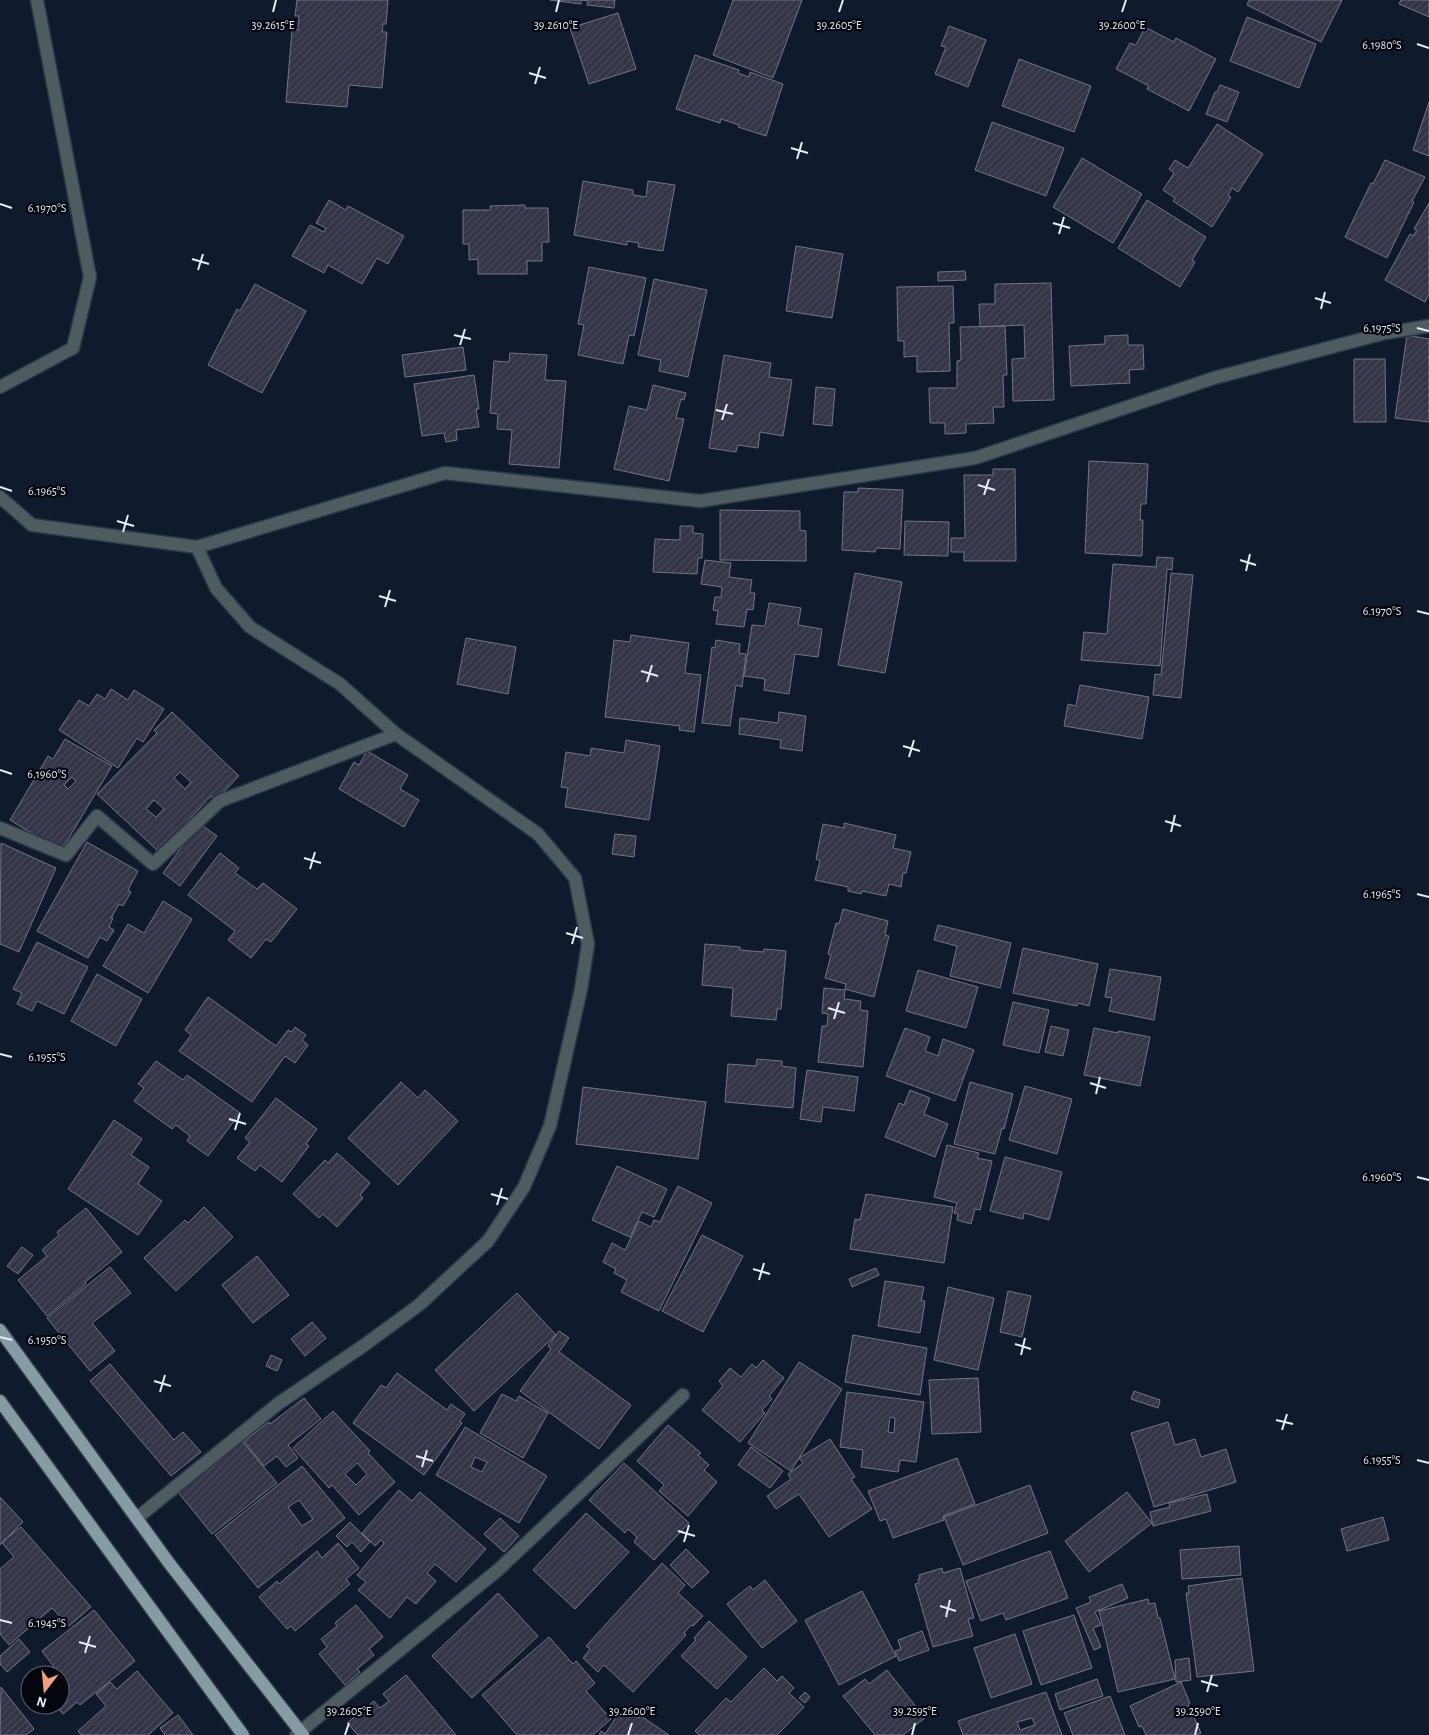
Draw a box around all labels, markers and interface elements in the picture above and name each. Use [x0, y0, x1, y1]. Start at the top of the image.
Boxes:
text: 39.2615°E [252, 19, 295, 31]
text: 39.2610°E [534, 19, 578, 31]
text: 39.2605°E [816, 19, 862, 31]
text: 39.2600°E [1099, 19, 1145, 31]
text: 6.1980°S [1362, 39, 1402, 51]
text: 6.1970°S [28, 202, 67, 214]
text: 6.1975°S [1363, 322, 1401, 334]
text: 6.1965°S [28, 485, 66, 497]
text: 6.1970°S [1363, 605, 1402, 617]
text: 6.1960°S [27, 768, 67, 780]
text: 6.1965°S [1363, 888, 1401, 900]
text: 6.1955°S [28, 1051, 66, 1063]
text: 6.1960°S [1362, 1171, 1402, 1183]
text: 6.1950°S [28, 1334, 67, 1346]
text: 6.1955°S [1363, 1454, 1401, 1466]
text: 6.1945°S [28, 1617, 66, 1629]
north arrow [20, 1665, 70, 1715]
text: N [35, 1693, 48, 1710]
text: 39.2605°E [326, 1705, 372, 1717]
text: 39.2600°E [609, 1705, 655, 1717]
text: 39.2595°E [893, 1705, 937, 1717]
text: 39.2590°E [1175, 1705, 1221, 1717]

